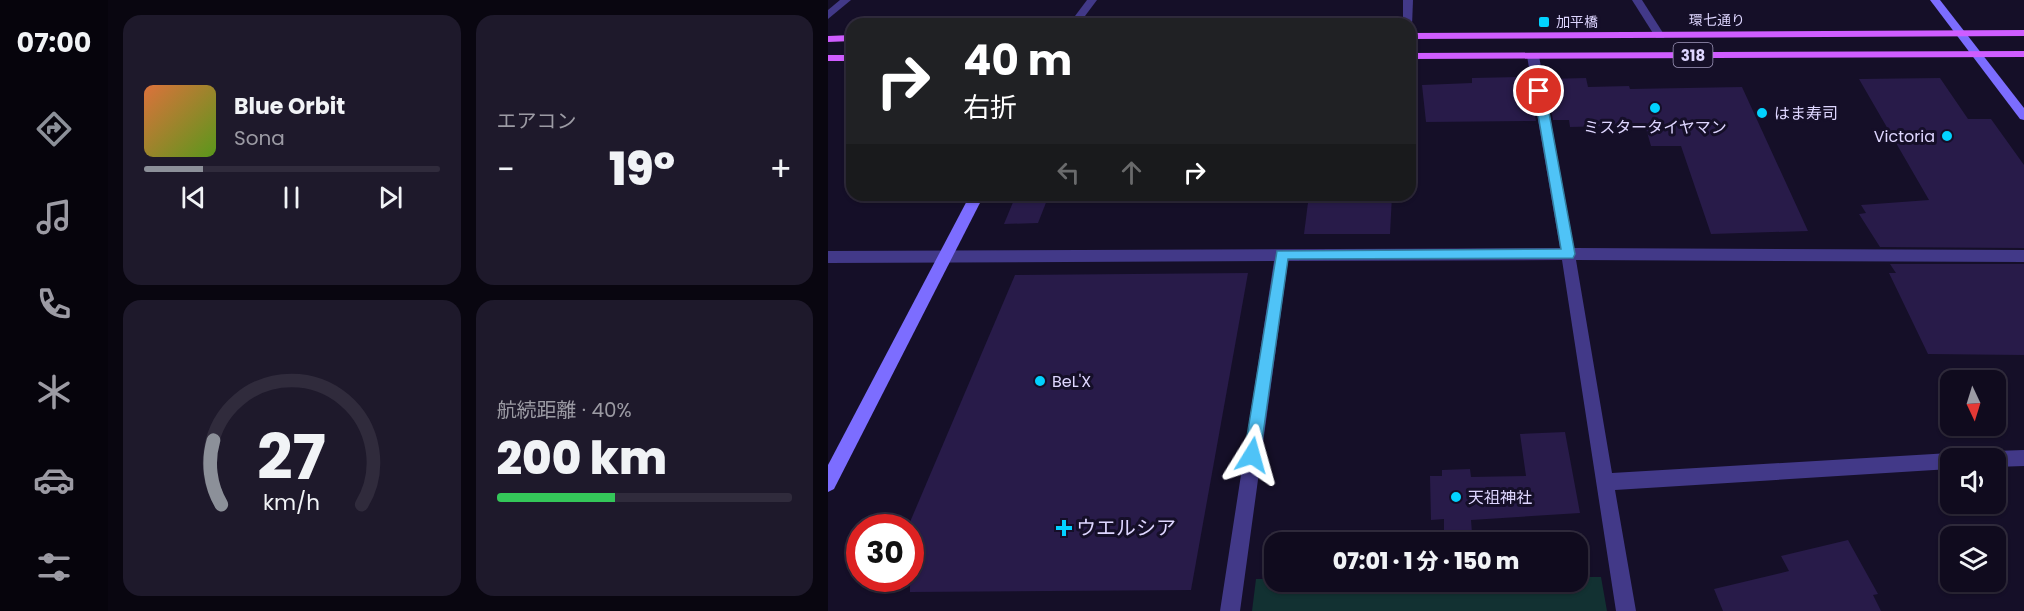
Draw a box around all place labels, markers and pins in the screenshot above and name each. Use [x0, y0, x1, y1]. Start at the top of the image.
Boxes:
place label: 加平橋 [1556, 12, 1598, 32]
marker: 加平橋 [1537, 15, 1551, 29]
pin [1513, 65, 1564, 116]
marker: ミスタータイヤマン [1648, 101, 1662, 115]
place label: はま寿司 [1774, 102, 1838, 125]
marker: はま寿司 [1755, 106, 1769, 120]
place label: ミスタータイヤマン [1583, 116, 1727, 139]
place label: Victoria [1874, 125, 1935, 148]
marker: Victoria [1940, 129, 1954, 143]
place label: BeL'X [1052, 370, 1091, 393]
marker: BeL'X [1033, 374, 1047, 388]
place label: 天祖神社 [1468, 486, 1532, 509]
marker: 天祖神社 [1449, 490, 1463, 504]
place label: ウエルシア [1076, 514, 1176, 542]
marker: ウエルシア [1057, 521, 1071, 535]

